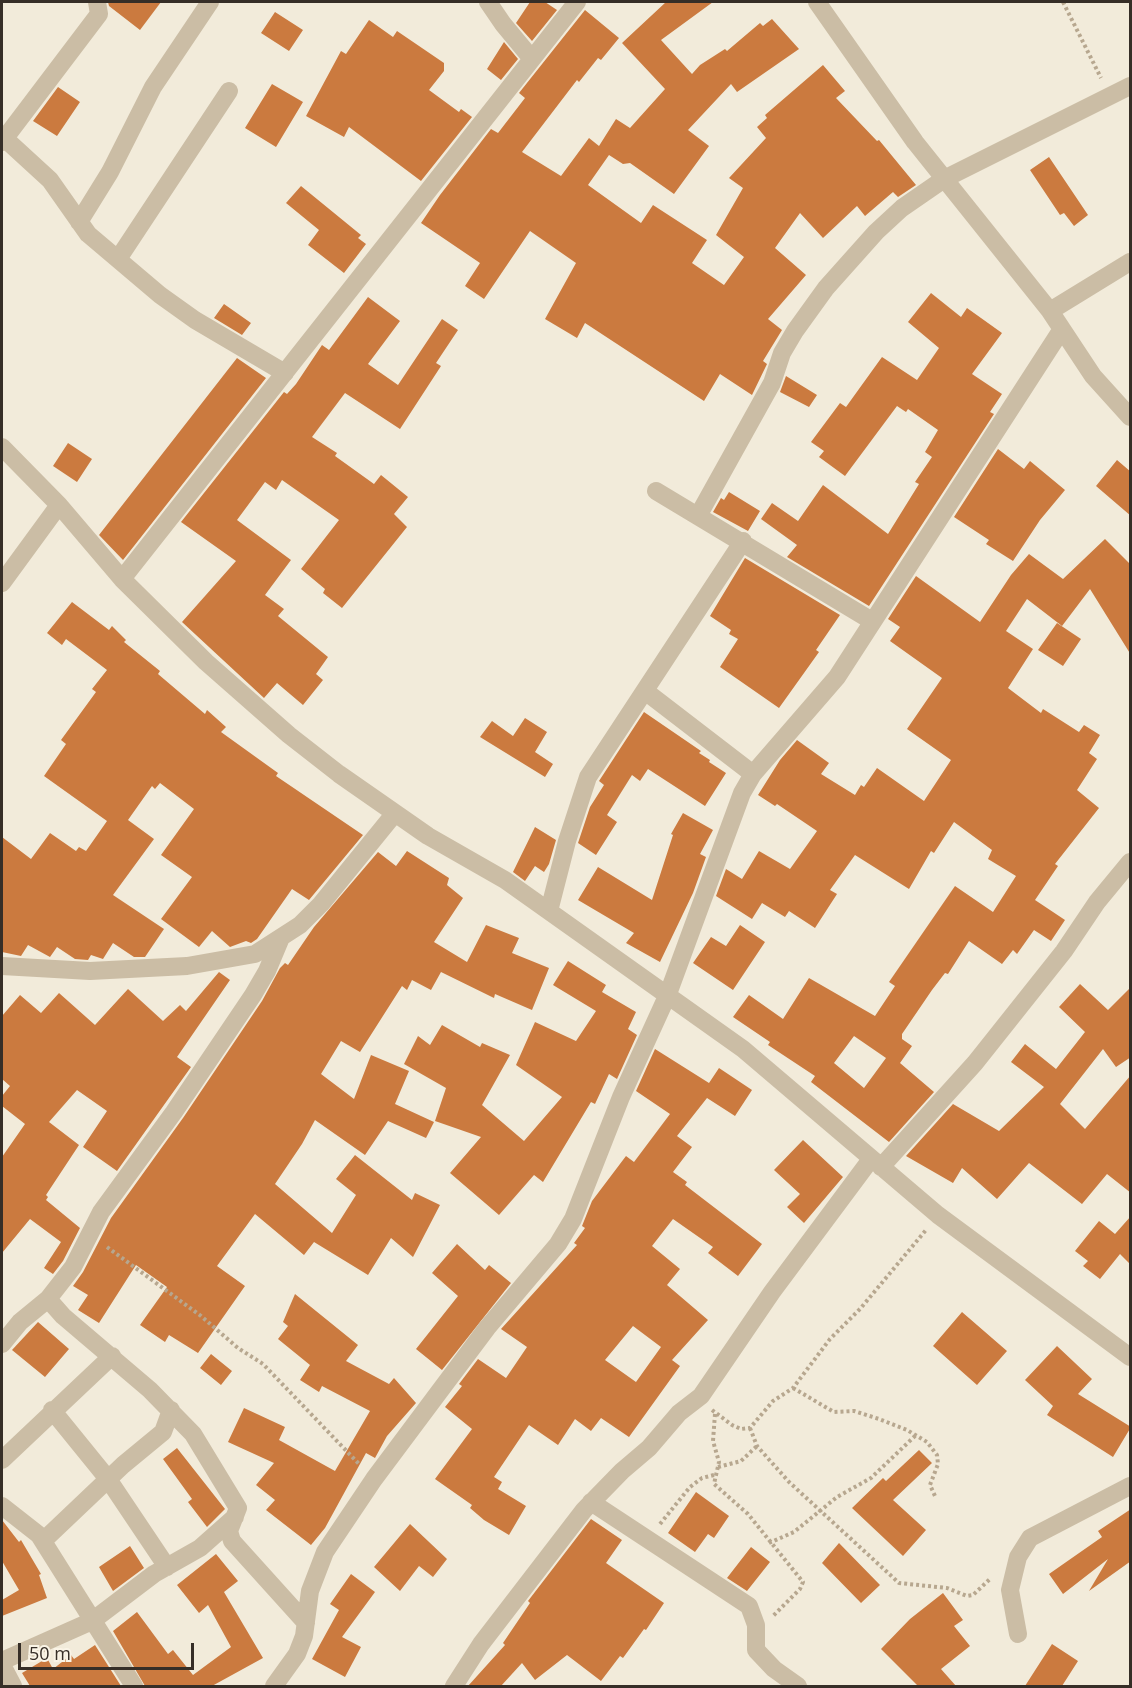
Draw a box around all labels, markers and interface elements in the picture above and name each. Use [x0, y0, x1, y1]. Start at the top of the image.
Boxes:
scale bar [21, 1631, 196, 1669]
text: 50 m [29, 1641, 71, 1665]

